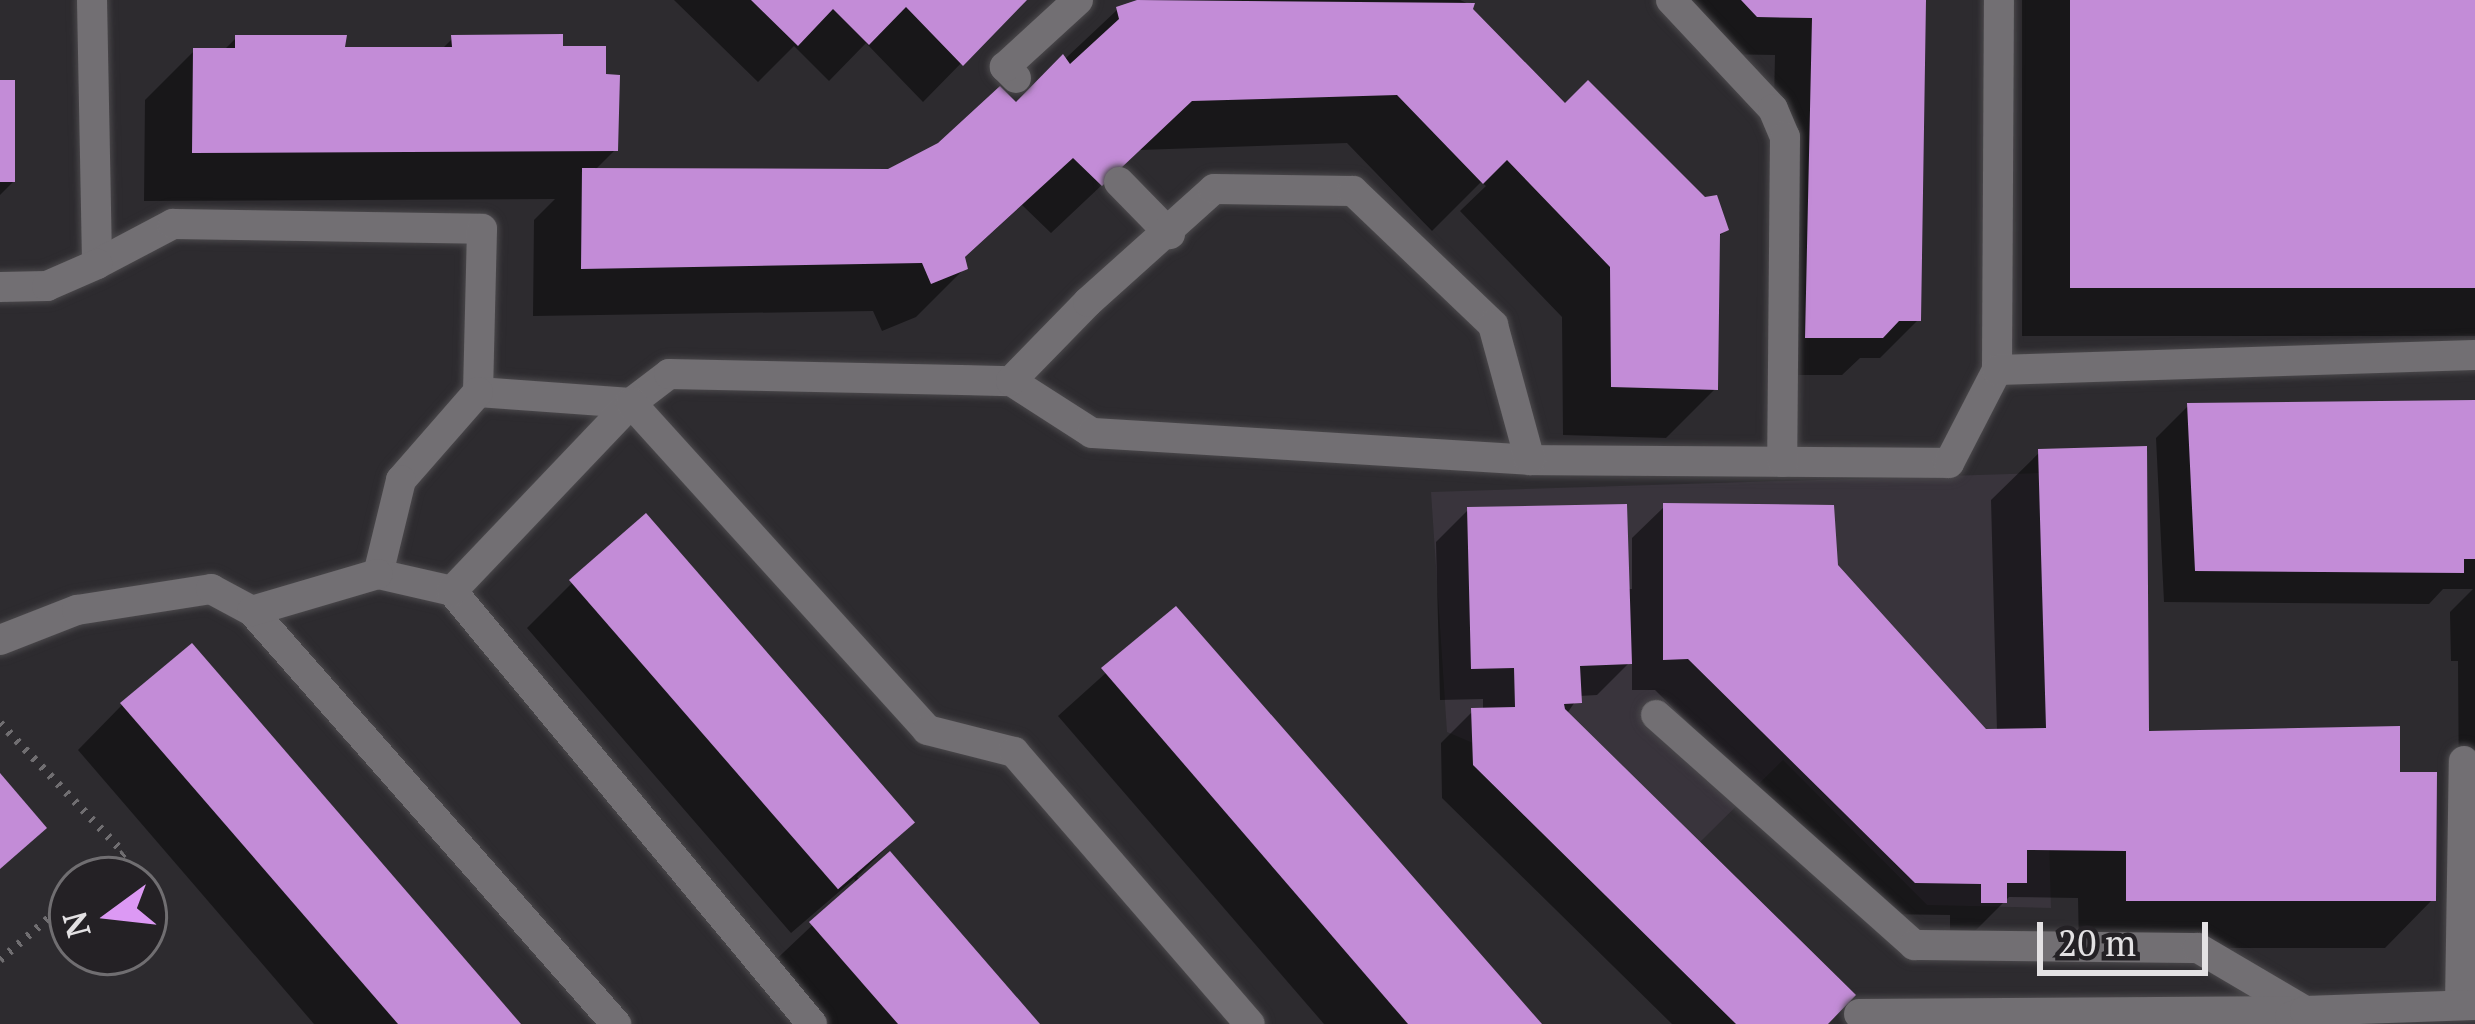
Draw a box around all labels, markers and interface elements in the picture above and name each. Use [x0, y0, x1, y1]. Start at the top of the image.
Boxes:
north arrow [48, 856, 168, 976]
scale bar [2043, 898, 2214, 972]
text: N [52, 907, 100, 942]
text: 20 m [2058, 919, 2136, 966]

